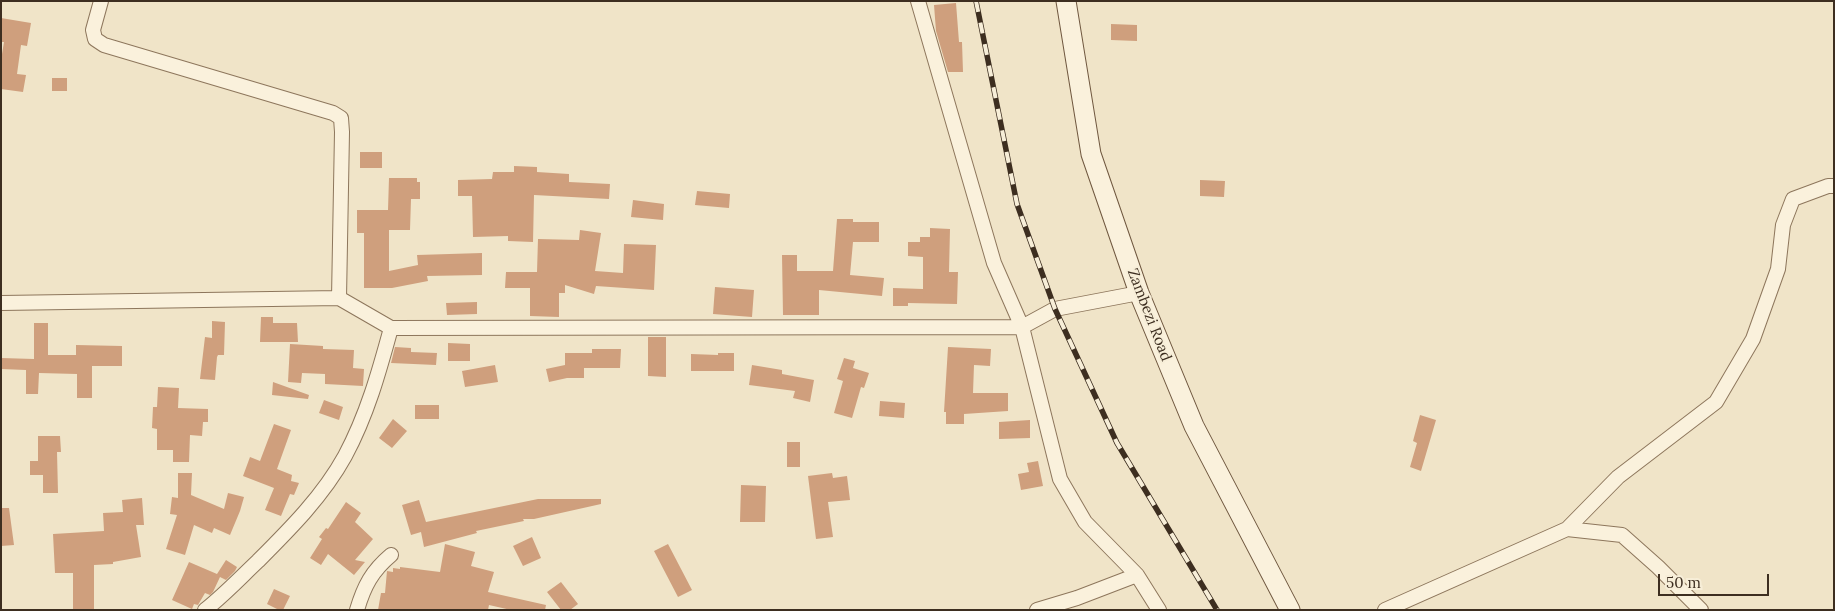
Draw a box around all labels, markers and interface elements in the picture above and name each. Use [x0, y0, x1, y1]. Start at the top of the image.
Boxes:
street label: Zambezi Road [1123, 266, 1175, 364]
scale bar [1660, 564, 1771, 596]
text: 50 m [1666, 573, 1701, 592]

